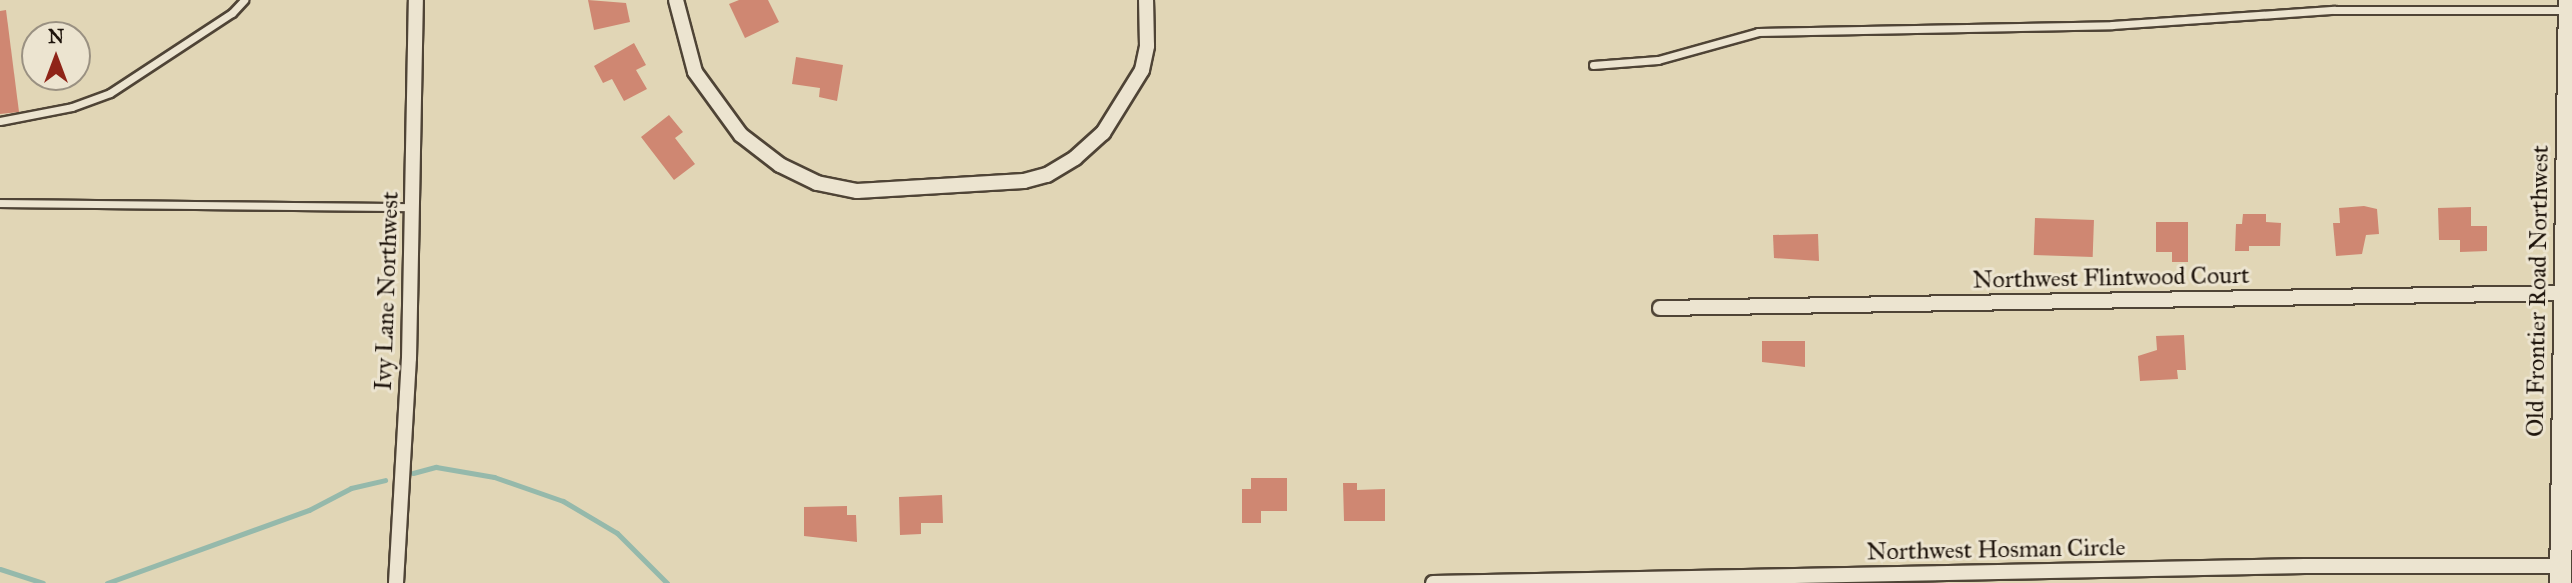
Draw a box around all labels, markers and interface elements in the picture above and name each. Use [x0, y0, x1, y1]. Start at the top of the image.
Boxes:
north arrow [21, 21, 91, 91]
text: N [48, 25, 64, 48]
street label: Old Frontier Road Northwest [2521, 145, 2555, 437]
street label: Ivy Lane Northwest [369, 191, 405, 391]
street label: Northwest Flintwood Court [1972, 261, 2250, 295]
street label: Northwest Hosman Circle [1866, 533, 2126, 567]

